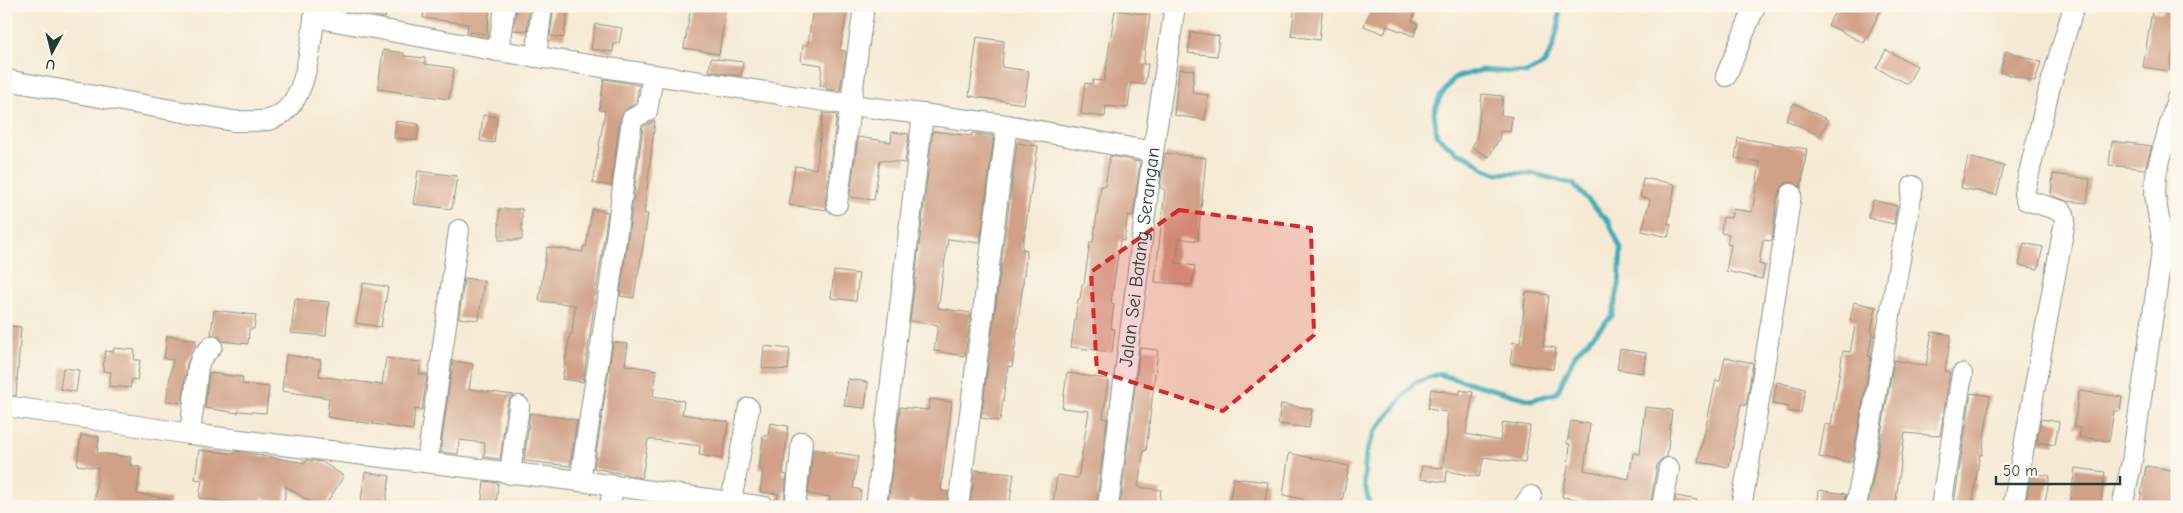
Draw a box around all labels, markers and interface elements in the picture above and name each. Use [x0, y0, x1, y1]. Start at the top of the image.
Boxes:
north arrow [28, 28, 78, 78]
text: U [45, 55, 56, 73]
street label: Jalan Sei Batang Serangan [1115, 146, 1165, 368]
scale bar [1996, 453, 2119, 485]
text: 50 m [2003, 462, 2038, 480]

